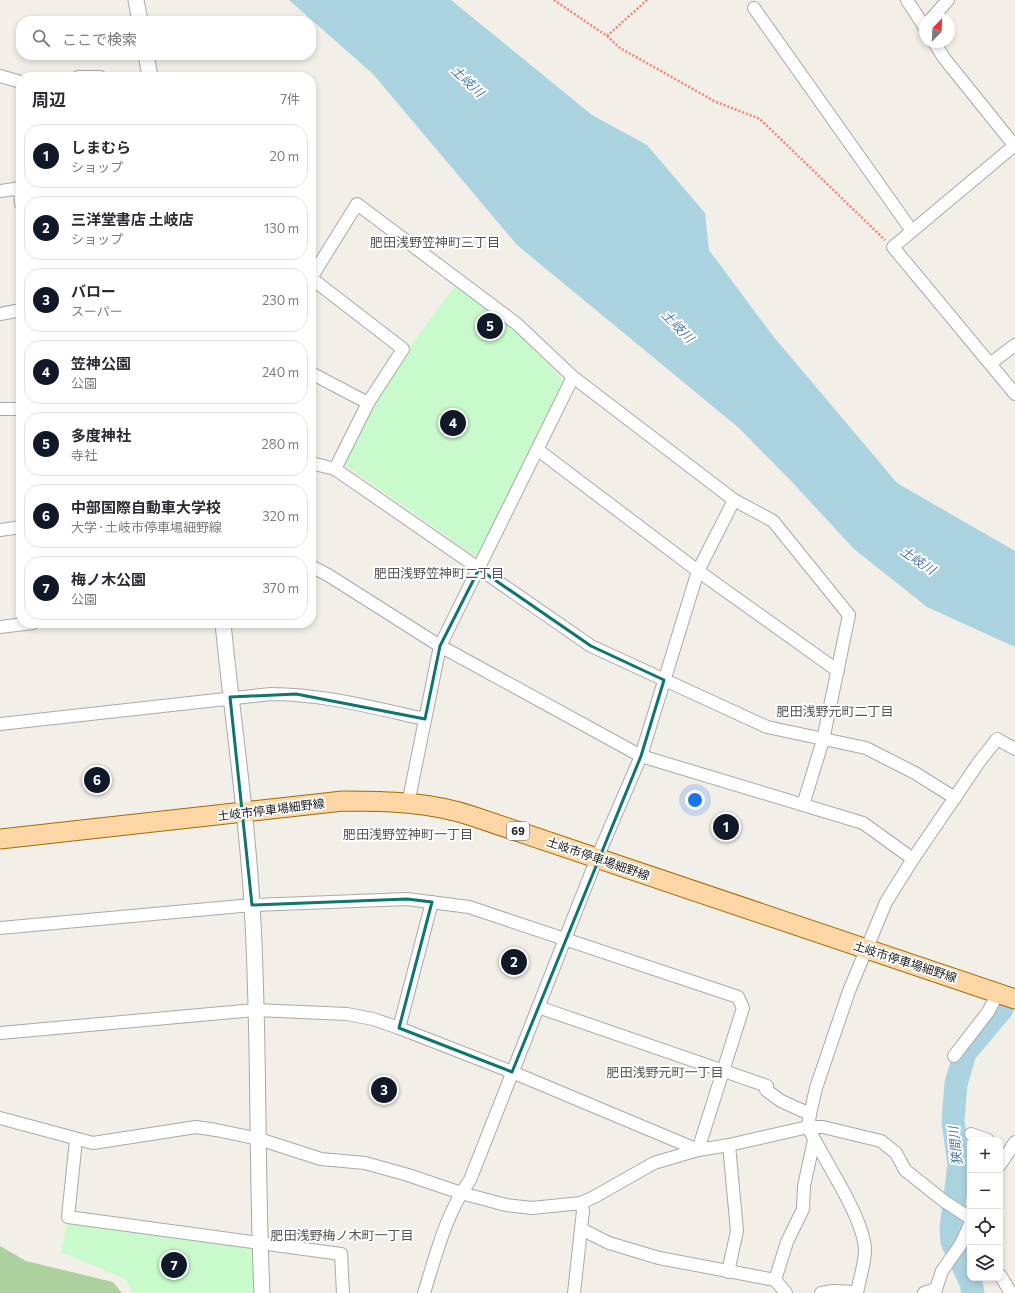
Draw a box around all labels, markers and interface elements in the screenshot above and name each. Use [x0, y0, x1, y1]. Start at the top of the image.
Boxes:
north arrow [919, 12, 955, 48]
search box [16, 16, 316, 60]
icon: search [30, 27, 52, 49]
text: ここで検索 [62, 30, 137, 48]
water label: 土岐川 [448, 62, 489, 102]
text: 周辺 [32, 89, 66, 110]
text: 7件 [280, 91, 300, 107]
text: しまむら [71, 138, 131, 156]
text: 1 [43, 148, 49, 164]
text: 20 m [270, 148, 299, 164]
text: ショップ [71, 159, 123, 175]
text: 三洋堂書店 土岐店 [71, 210, 194, 228]
text: 2 [42, 220, 50, 236]
text: 130 m [264, 220, 299, 236]
text: ショップ [71, 231, 123, 247]
district label: 肥田浅野笠神町三丁目 [370, 234, 500, 250]
text: バロー [71, 282, 116, 300]
text: 3 [42, 292, 50, 308]
text: 230 m [262, 292, 299, 308]
text: スーパー [71, 303, 123, 319]
water label: 土岐川 [659, 306, 699, 347]
pin: 5 [477, 311, 503, 341]
text: 笠神公園 [71, 354, 131, 372]
text: 4 [42, 364, 50, 380]
text: 240 m [262, 364, 299, 380]
text: 公園 [71, 375, 97, 391]
pin: 4 [440, 408, 466, 438]
text: 多度神社 [71, 426, 131, 444]
text: 5 [42, 436, 50, 452]
text: 280 m [262, 436, 299, 452]
text: 寺社 [71, 447, 97, 463]
text: 中部国際自動車大学校 [71, 498, 221, 516]
text: 6 [42, 508, 50, 524]
text: 320 m [262, 508, 299, 524]
text: 大学 · 土岐市停車場細野線 [71, 519, 222, 535]
water label: 土岐川 [897, 542, 940, 579]
district label: 肥田浅野笠神町二丁目 [374, 565, 504, 581]
text: 梅ノ木公園 [71, 570, 146, 588]
text: 7 [42, 580, 50, 596]
text: 370 m [262, 580, 299, 596]
text: 公園 [71, 591, 97, 607]
district label: 肥田浅野元町二丁目 [776, 703, 894, 719]
pin: 6 [84, 765, 110, 795]
your location [685, 790, 705, 810]
street label: 土岐市停車場細野線 [216, 795, 325, 823]
pin: 1 [713, 812, 739, 842]
road number: 69 [507, 822, 529, 840]
district label: 肥田浅野笠神町一丁目 [343, 826, 473, 842]
street label: 土岐市停車場細野線 [545, 834, 652, 882]
street label: 土岐市停車場細野線 [852, 938, 959, 984]
pin: 2 [501, 947, 527, 977]
district label: 肥田浅野元町一丁目 [606, 1064, 724, 1080]
pin: 3 [371, 1075, 397, 1105]
water label: 狭間川 [945, 1124, 965, 1166]
map controls [967, 1137, 1003, 1281]
button: + [967, 1137, 1003, 1173]
button: − [967, 1173, 1003, 1209]
button: locate [967, 1209, 1003, 1245]
district label: 肥田浅野梅ノ木町一丁目 [270, 1227, 414, 1243]
button: layers [967, 1245, 1003, 1281]
pin: 7 [161, 1250, 187, 1280]

